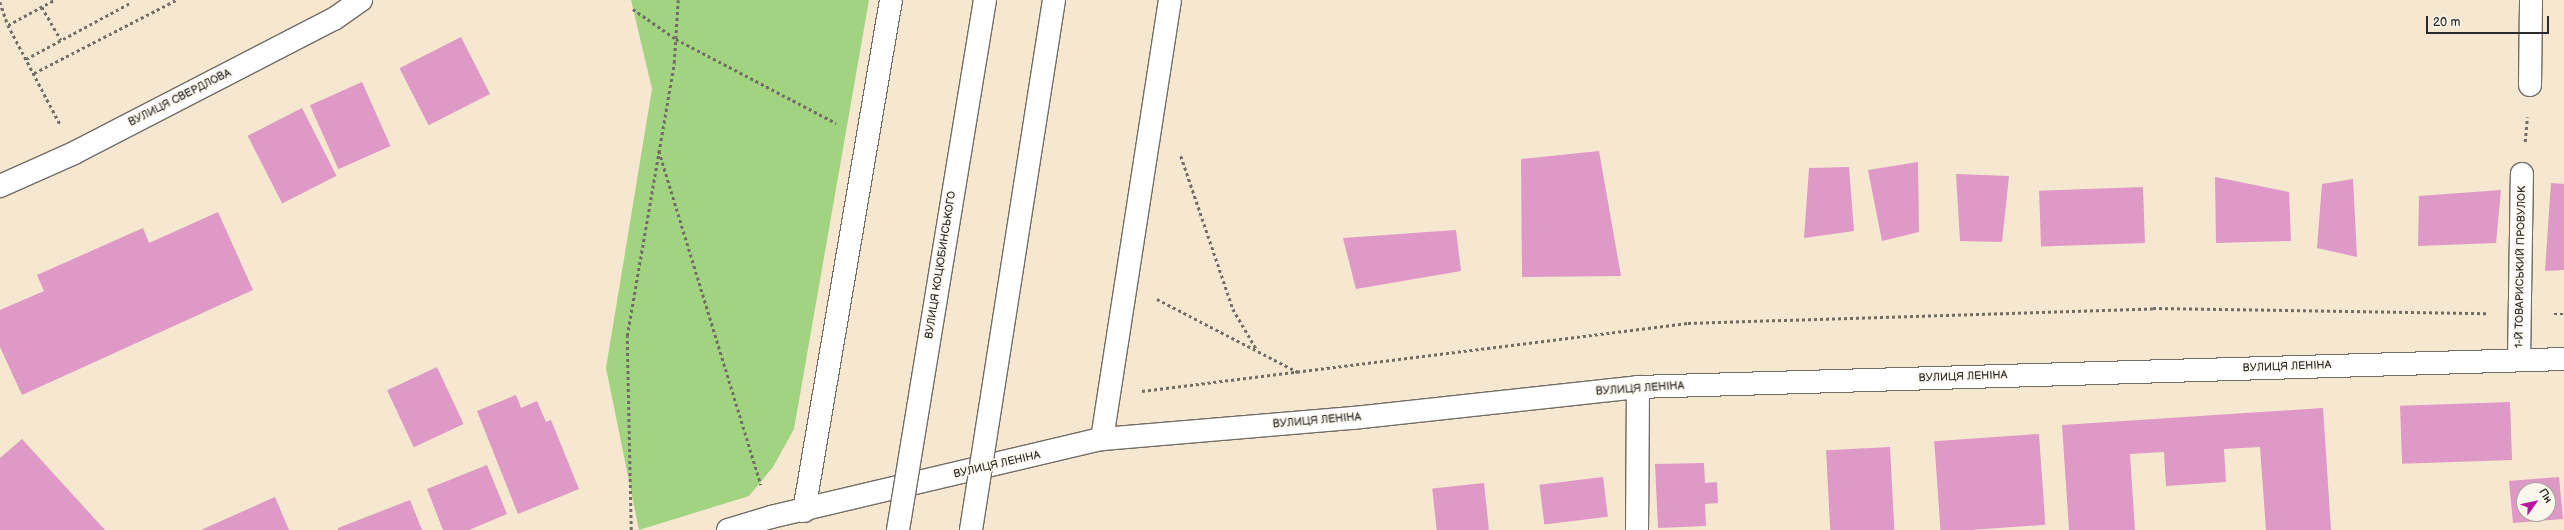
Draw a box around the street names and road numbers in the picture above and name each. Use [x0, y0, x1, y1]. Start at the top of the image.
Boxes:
street label: ВУЛИЦЯ СВЕРДЛОВА [127, 66, 233, 130]
street label: 1-Й ТОВАРИСЬКИЙ ПРОВУЛОК [2513, 186, 2529, 348]
street label: ВУЛИЦЯ КОЦЮБИНСЬКОГО [923, 190, 959, 340]
street label: ВУЛИЦЯ ЛЕНІНА [2242, 359, 2332, 375]
street label: ВУЛИЦЯ ЛЕНІНА [1918, 369, 2008, 385]
street label: ВУЛИЦЯ ЛЕНІНА [1595, 379, 1685, 399]
street label: ВУЛИЦЯ ЛЕНІНА [1272, 411, 1362, 431]
street label: ВУЛИЦЯ ЛЕНІНА [952, 449, 1042, 481]

